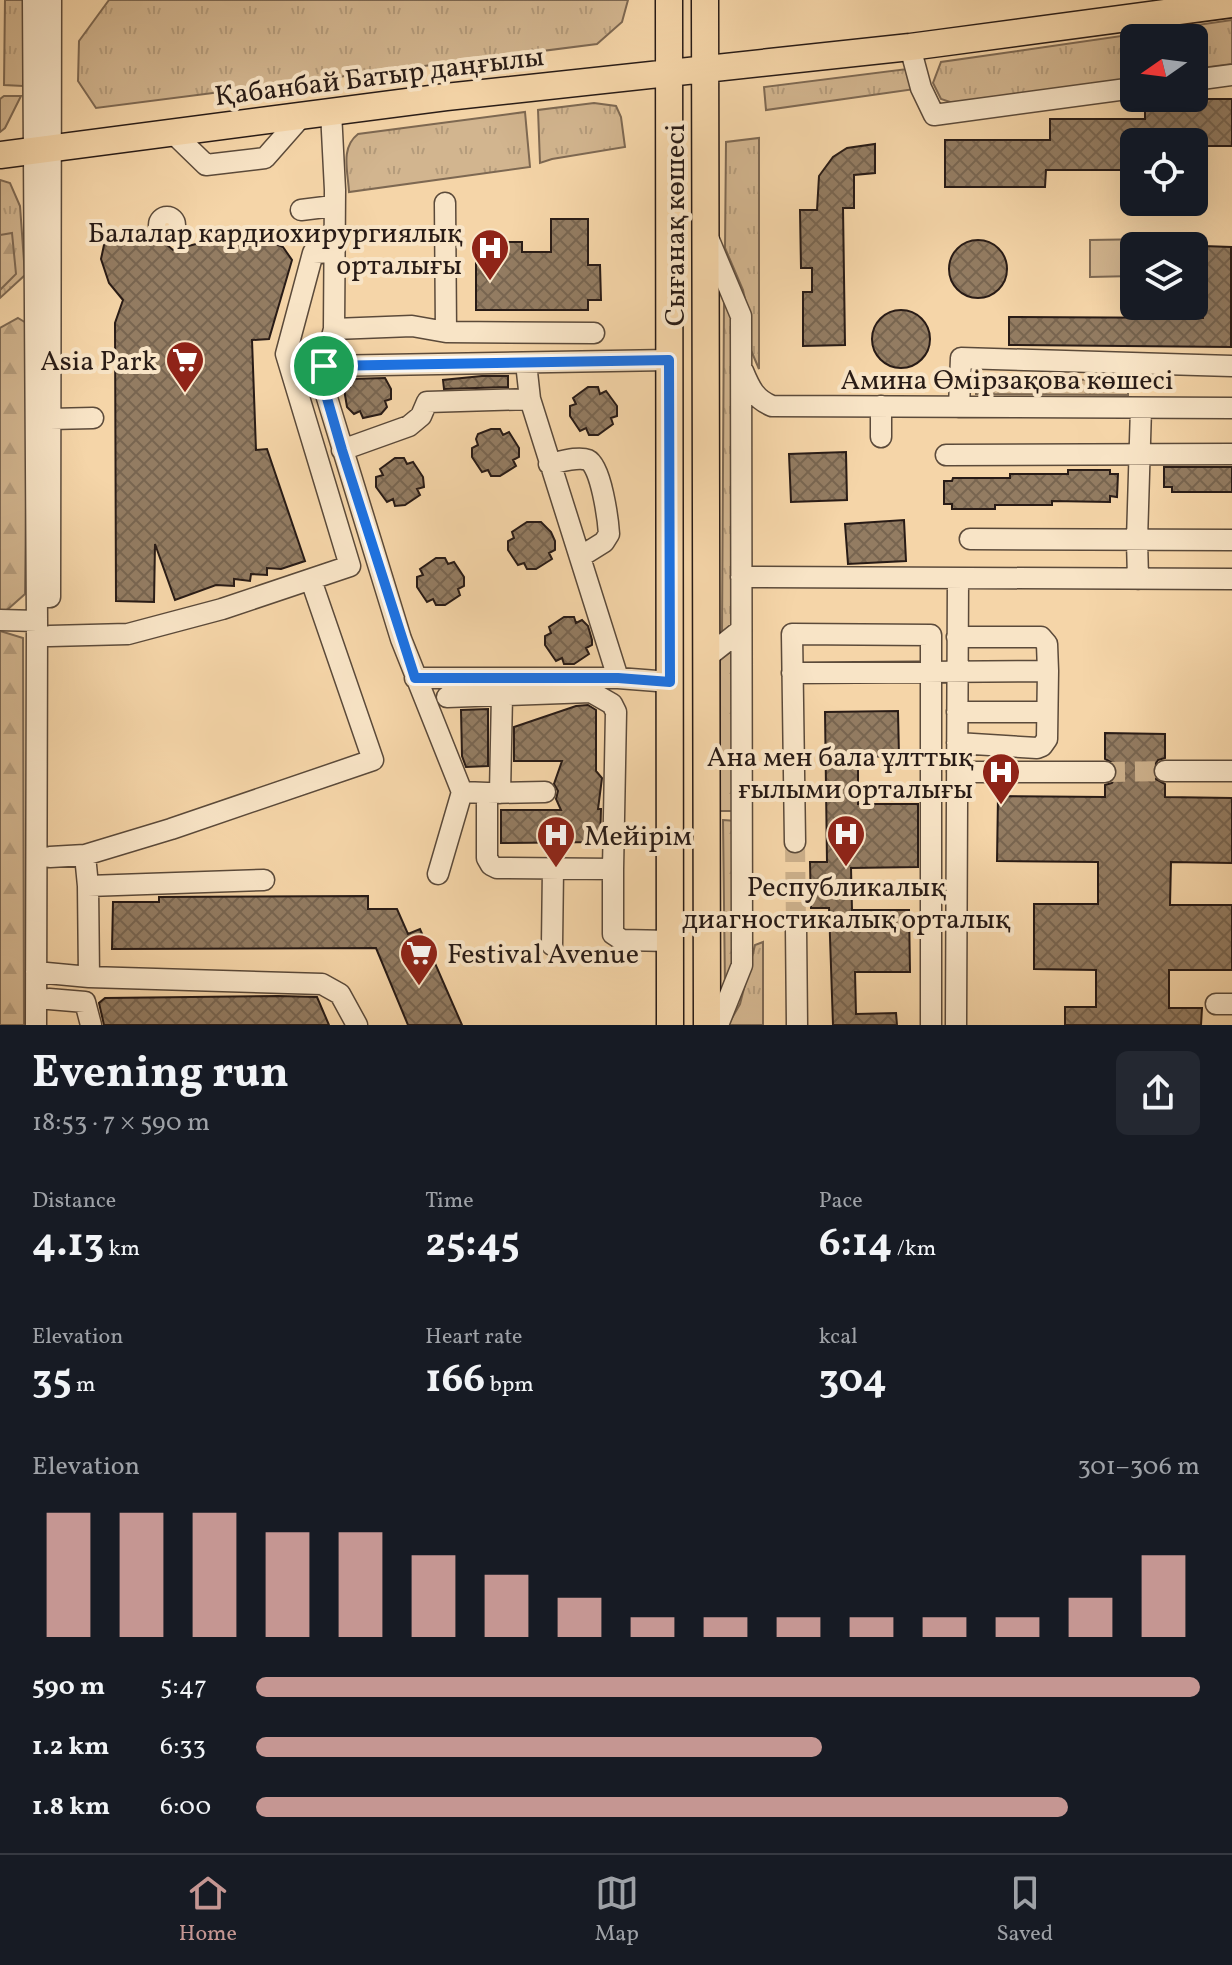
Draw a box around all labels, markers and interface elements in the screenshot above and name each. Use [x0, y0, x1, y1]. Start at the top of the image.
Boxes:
north arrow [1120, 24, 1208, 112]
map controls [1120, 24, 1208, 320]
street label: Қабанбай Батыр даңғылы [212, 38, 546, 117]
street label: Сығанақ көшесі [657, 124, 696, 326]
button: locate [1120, 128, 1208, 216]
place label: Балалар кардиохирургиялық орталығы [88, 215, 463, 286]
hospital icon: Балалар кардиохирургиялық орталығы [469, 227, 511, 282]
button: layers [1120, 232, 1208, 320]
pin [290, 332, 358, 400]
supermarket icon: Asia Park [164, 339, 206, 394]
place label: Asia Park [40, 343, 157, 382]
icon: arrive [302, 344, 346, 388]
street label: Амина Өмірзақова көшесі [841, 362, 1173, 401]
place label: Ана мен бала ұлттық ғылыми орталығы [707, 739, 974, 810]
hospital icon: Ана мен бала ұлттық ғылыми орталығы [980, 751, 1022, 806]
hospital icon: Республикалық диагностикалық орталық [825, 813, 867, 868]
hospital icon: Мейірім [535, 814, 577, 869]
place label: Мейірім [584, 818, 692, 857]
place label: Республикалық диагностикалық орталық [682, 869, 1011, 940]
supermarket icon: Festival Avenue [398, 932, 440, 987]
place label: Festival Avenue [447, 936, 639, 975]
text: Evening run [32, 1044, 289, 1105]
button: share [1116, 1051, 1200, 1135]
text: 18:53 · 7 × 590 m [32, 1105, 210, 1141]
text: Distance [32, 1186, 116, 1217]
text: Time [425, 1186, 474, 1217]
text: Pace [819, 1186, 863, 1217]
text: 4.13 [32, 1217, 104, 1273]
text: 25:45 [425, 1217, 520, 1273]
text: 6:14 [819, 1217, 892, 1273]
text: km [104, 1234, 140, 1265]
text: /km [892, 1234, 936, 1265]
text: Elevation [32, 1322, 123, 1353]
text: Heart rate [425, 1322, 522, 1353]
text: kcal [819, 1322, 858, 1353]
text: 35 [32, 1353, 72, 1409]
text: 166 [425, 1353, 485, 1409]
text: 304 [819, 1353, 887, 1409]
text: m [72, 1370, 96, 1401]
text: bpm [485, 1370, 534, 1401]
text: Elevation [32, 1449, 140, 1485]
text: 301–306 m [1077, 1449, 1200, 1485]
text: 590 m [32, 1669, 105, 1705]
text: 5:47 [160, 1669, 207, 1705]
text: 1.2 km [32, 1729, 109, 1765]
text: 6:33 [160, 1729, 206, 1765]
text: 1.8 km [32, 1789, 110, 1825]
text: 6:00 [160, 1789, 211, 1825]
tab: Home [179, 1871, 237, 1950]
tab: Map [595, 1871, 639, 1950]
tab: Saved [996, 1871, 1053, 1950]

